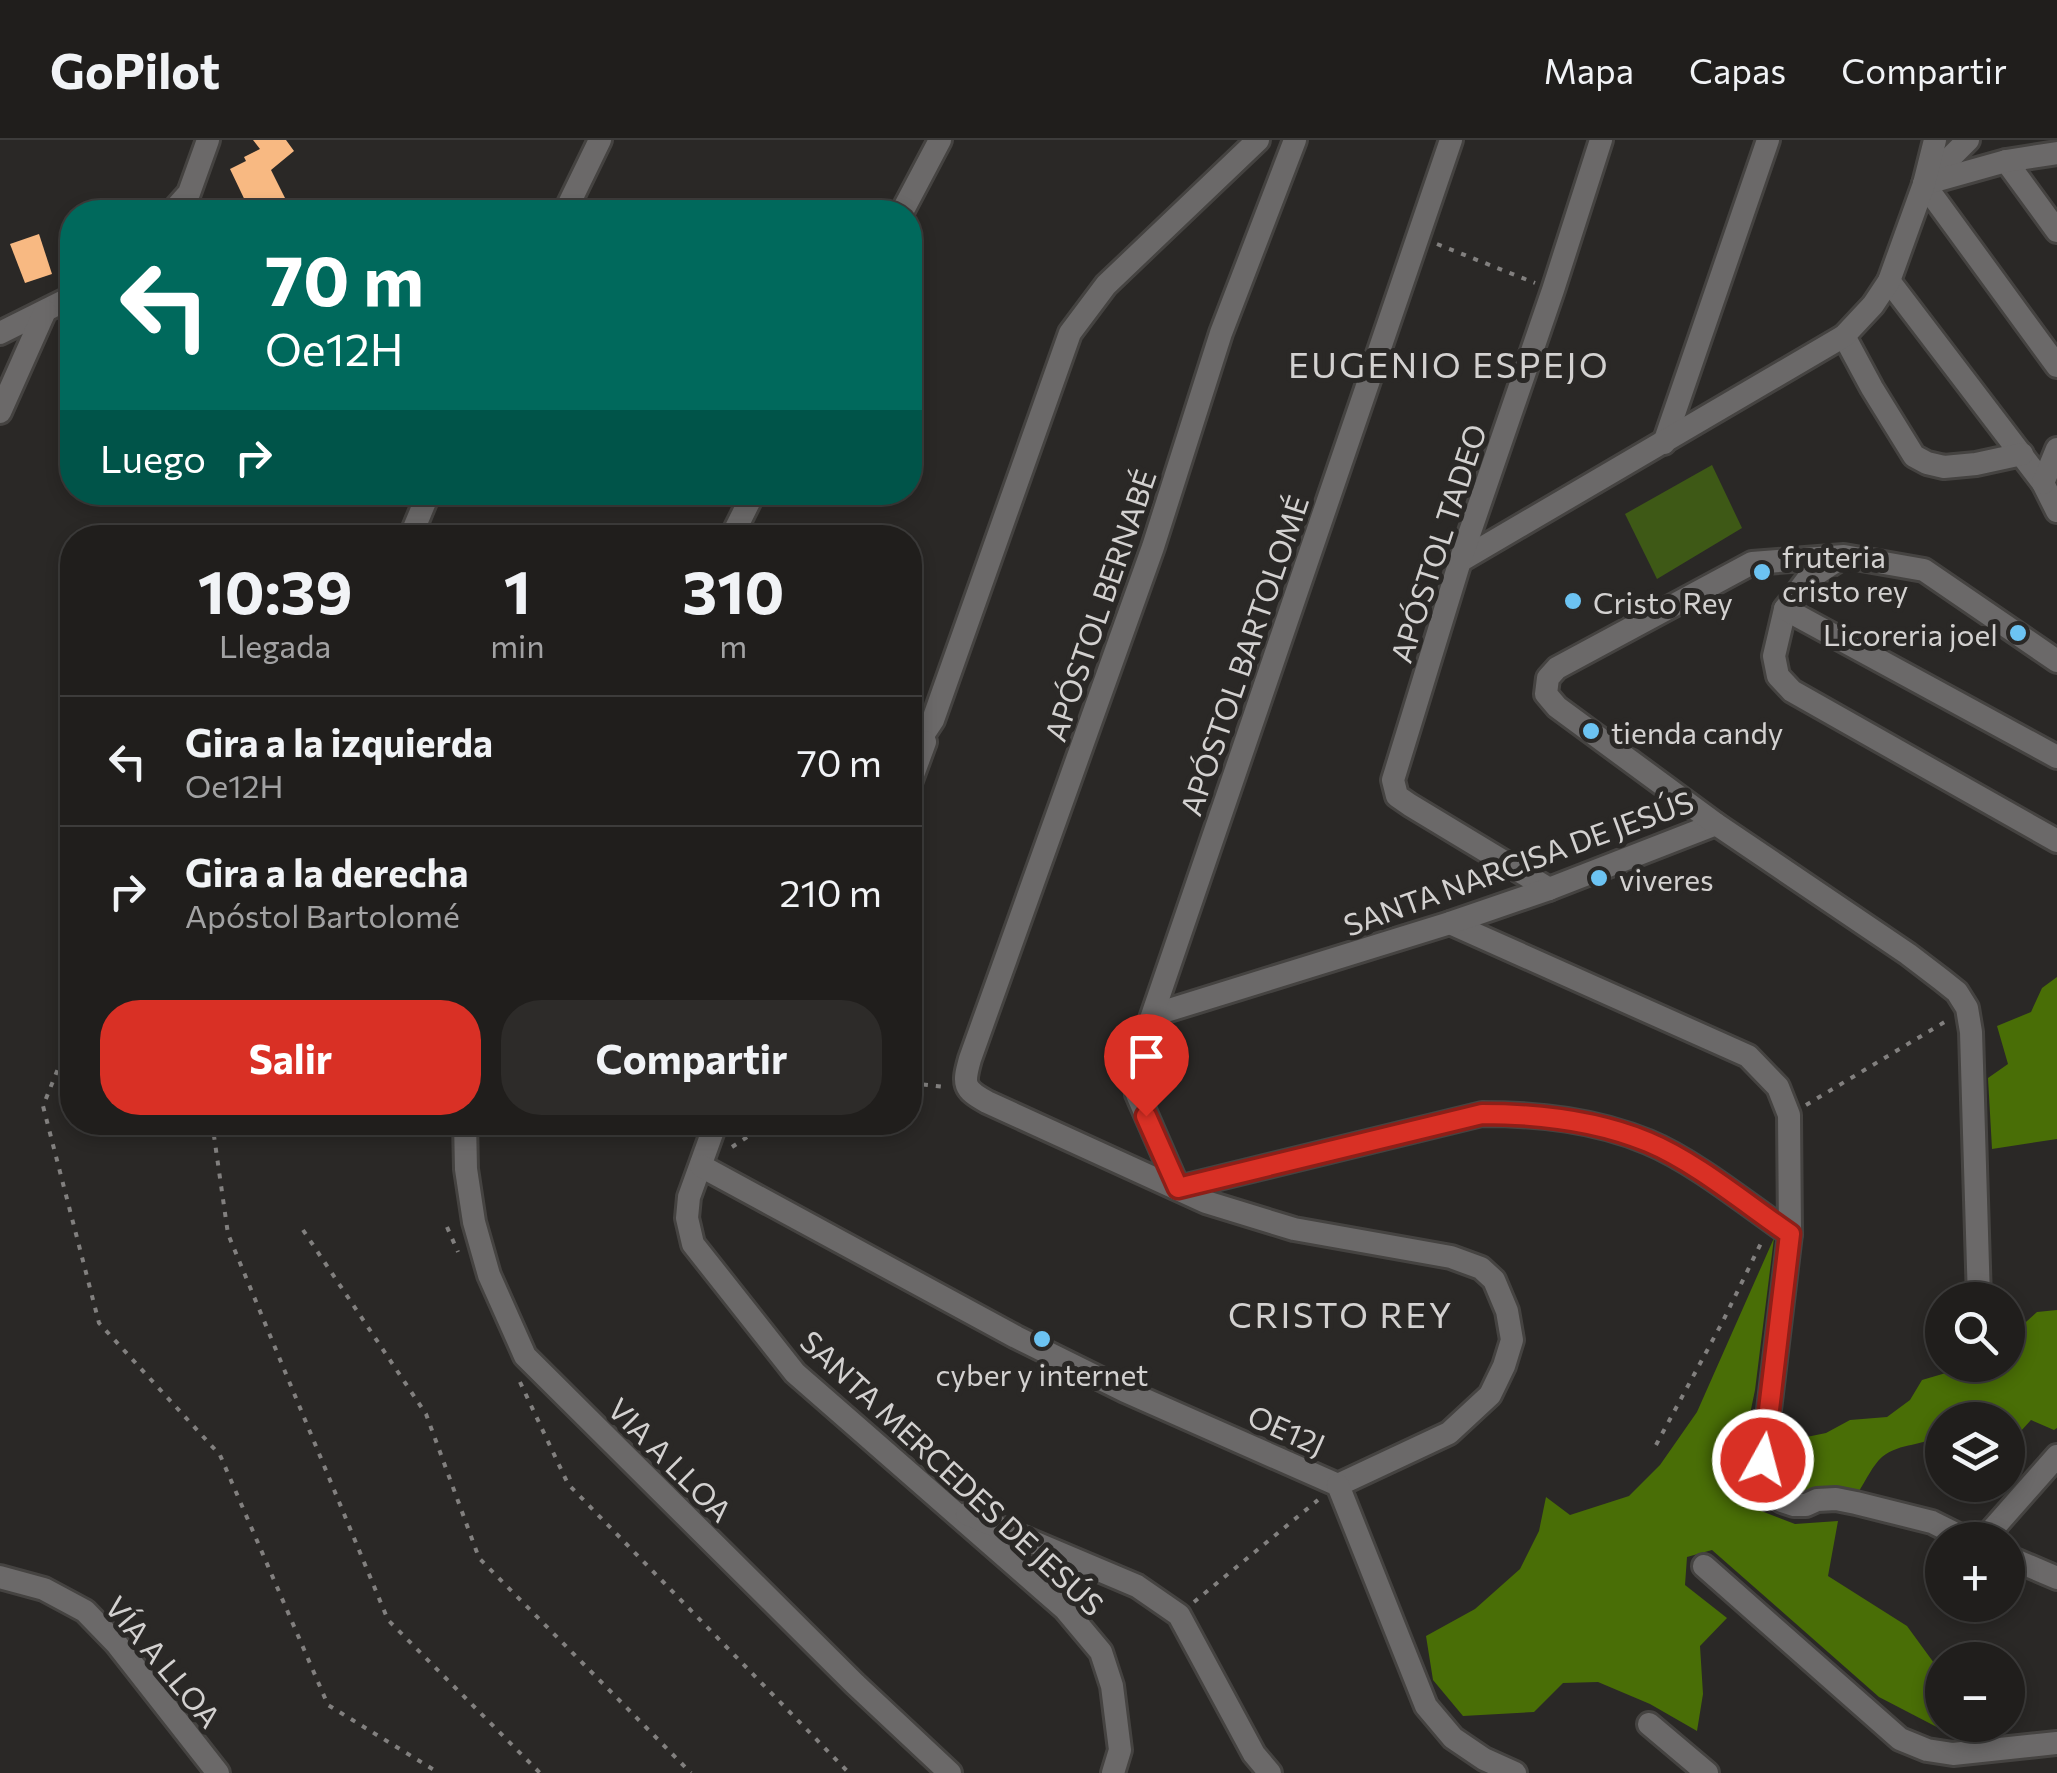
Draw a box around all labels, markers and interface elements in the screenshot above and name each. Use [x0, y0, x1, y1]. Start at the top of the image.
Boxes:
text: GoPilot [50, 40, 220, 99]
text: Mapa [1544, 48, 1634, 91]
text: Capas [1689, 48, 1786, 91]
text: Compartir [1841, 48, 2007, 91]
text: 70 m [265, 235, 424, 320]
icon: left [100, 240, 230, 370]
text: Oe12H [265, 320, 403, 375]
district label: EUGENIO ESPEJO [1288, 342, 1610, 385]
street label: APÓSTOL TADEO [1381, 419, 1493, 667]
icon: right [226, 430, 281, 485]
text: Luego [100, 434, 206, 481]
street label: APÓSTOL BERNABÉ [1035, 464, 1163, 746]
street label: APÓSTOL BARTOLOMÉ [1171, 490, 1315, 820]
place label: fruteria cristo rey [1782, 537, 1908, 608]
text: 10:39 [198, 553, 353, 626]
text: 1 [504, 553, 531, 626]
text: 310 [682, 553, 784, 626]
marker: fruteria cristo rey [1751, 561, 1773, 583]
place label: Cristo Rey [1593, 583, 1733, 620]
marker: Cristo Rey [1562, 590, 1584, 612]
place label: Licoreria joel [1823, 615, 1998, 652]
marker: Licoreria joel [2007, 622, 2029, 644]
text: Llegada [219, 625, 331, 665]
text: min [490, 625, 545, 665]
text: m [719, 625, 747, 665]
place label: tienda candy [1611, 713, 1783, 750]
text: Gira a la izquierda [185, 718, 493, 765]
marker: tienda candy [1580, 720, 1602, 742]
icon: left [100, 734, 155, 789]
text: 70 m [797, 738, 882, 785]
text: Oe12H [185, 765, 283, 805]
street label: SANTA NARCISA DE JESÚS [1338, 781, 1698, 943]
text: Gira a la derecha [185, 848, 469, 895]
place label: viveres [1619, 860, 1714, 897]
icon: right [100, 864, 155, 919]
marker: viveres [1588, 867, 1610, 889]
text: 210 m [779, 868, 882, 915]
text: Apóstol Bartolomé [185, 895, 460, 935]
button: Salir [100, 1000, 481, 1115]
button: Compartir [501, 1000, 882, 1115]
pin [1104, 1014, 1189, 1117]
icon: arrive [1119, 1029, 1174, 1084]
map controls [1925, 1282, 2025, 1742]
button: search [1925, 1282, 2025, 1382]
district label: CRISTO REY [1228, 1292, 1454, 1335]
street label: SANTA MERCEDES DE JESÚS [794, 1322, 1112, 1622]
marker: cyber y internet [1031, 1328, 1053, 1350]
place label: cyber y internet [936, 1355, 1148, 1392]
street label: VIA A LLOA [601, 1389, 741, 1529]
street label: OE12J [1243, 1396, 1331, 1462]
button: layers [1925, 1402, 2025, 1502]
position arrow [1711, 1408, 1815, 1512]
button: + [1925, 1522, 2025, 1622]
street label: VÍA A LLOA [98, 1588, 230, 1734]
button: − [1925, 1642, 2025, 1742]

